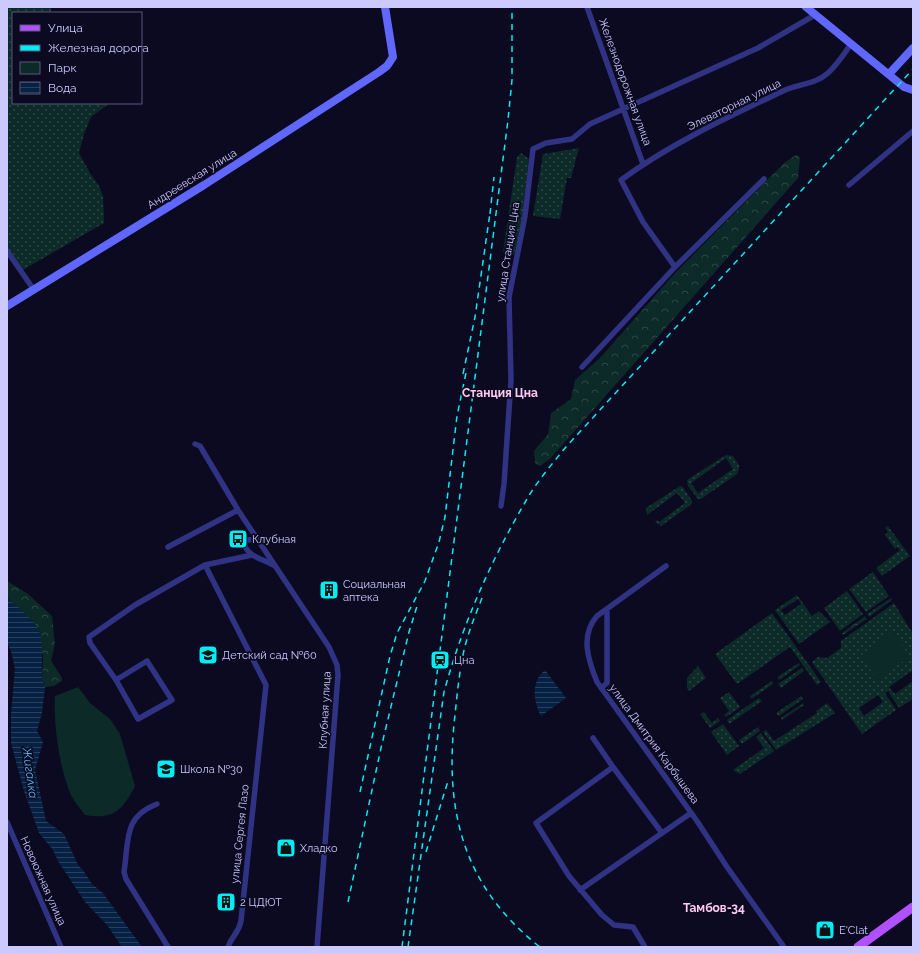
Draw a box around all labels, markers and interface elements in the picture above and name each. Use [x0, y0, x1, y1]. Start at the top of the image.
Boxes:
legend [12, 12, 142, 104]
street label: Железнодорожная улица [596, 17, 654, 147]
text: Улица [48, 21, 83, 35]
text: Железная дорога [48, 41, 149, 55]
text: Парк [48, 61, 77, 75]
street label: Элеваторная улица [685, 77, 783, 133]
text: Вода [48, 81, 77, 95]
street label: Андреевская улица [145, 146, 239, 212]
street label: улица Станция Цна [494, 201, 522, 303]
district label: Станция Цна [462, 386, 538, 400]
bus stop icon: Клубная [227, 528, 249, 550]
place label: Клубная [252, 533, 296, 546]
place label: Социальная аптека [343, 578, 406, 604]
building icon: Социальная аптека [318, 579, 340, 601]
school or university icon: Детский сад №60 [197, 644, 219, 666]
place label: Детский сад №60 [222, 649, 317, 662]
station icon: Цна [429, 649, 451, 671]
place label: Цна [454, 654, 474, 667]
street label: Клубная улица [316, 671, 334, 749]
street label: улица Дмитрия Карбышева [606, 682, 702, 806]
water label: Жигалка [19, 746, 40, 799]
school or university icon: Школа №30 [155, 758, 177, 780]
place label: Школа №30 [180, 763, 243, 776]
street label: улица Сергея Лазо [228, 783, 252, 884]
street label: Новоюжная улица [18, 835, 68, 927]
shop icon: Хладко [275, 837, 297, 859]
place label: Хладко [300, 842, 338, 855]
building icon: 2 ЦДЮТ [215, 891, 237, 913]
place label: 2 ЦДЮТ [240, 896, 282, 909]
district label: Тамбов-34 [683, 901, 745, 915]
shop icon: E'Clat [814, 919, 836, 941]
place label: E'Clat [839, 924, 868, 937]

